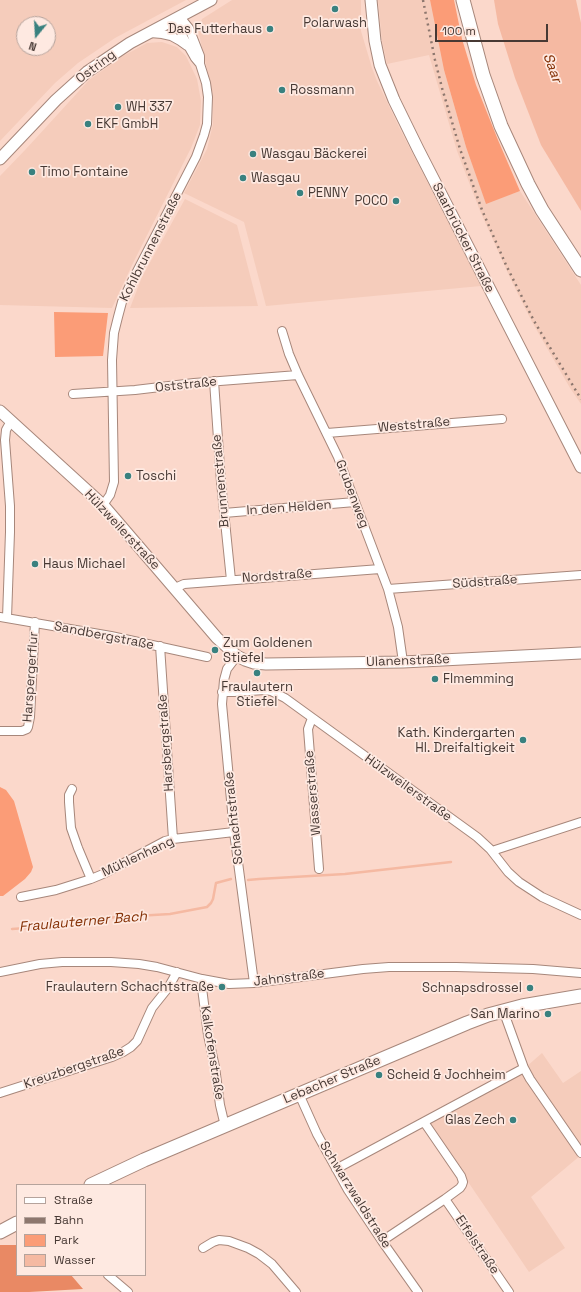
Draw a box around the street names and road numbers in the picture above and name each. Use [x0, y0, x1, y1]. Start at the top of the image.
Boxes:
street label: Ostring [73, 47, 119, 87]
street label: Saarbrücker Straße [428, 180, 498, 296]
street label: Kohlbrunnenstraße [117, 190, 185, 304]
street label: Oststraße [154, 374, 218, 396]
street label: Weststraße [377, 414, 451, 436]
street label: Brunnenstraße [209, 434, 233, 528]
street label: Grubenweg [332, 458, 372, 530]
street label: Hülzweilerstraße [81, 487, 163, 573]
street label: In den Helden [246, 497, 332, 519]
street label: Nordstraße [241, 566, 313, 586]
street label: Südstraße [452, 572, 518, 592]
street label: Sandbergstraße [53, 619, 155, 653]
street label: Harspergerflur [20, 631, 42, 723]
street label: Ulanenstraße [366, 652, 450, 670]
street label: Harsbergstraße [155, 694, 177, 792]
street label: Wasserstraße [302, 750, 324, 836]
street label: Hülzweilerstraße [361, 751, 455, 825]
street label: Schachtstraße [221, 771, 247, 865]
street label: Mühlenhang [99, 833, 177, 881]
street label: Jahnstraße [253, 966, 325, 990]
street label: Kalkofenstraße [197, 1005, 227, 1101]
street label: Kreuzbergstraße [22, 1044, 126, 1092]
street label: Lebacher Straße [281, 1052, 383, 1108]
street label: Schwarzwaldstraße [316, 1139, 394, 1251]
street label: Eifelstraße [452, 1213, 502, 1277]

